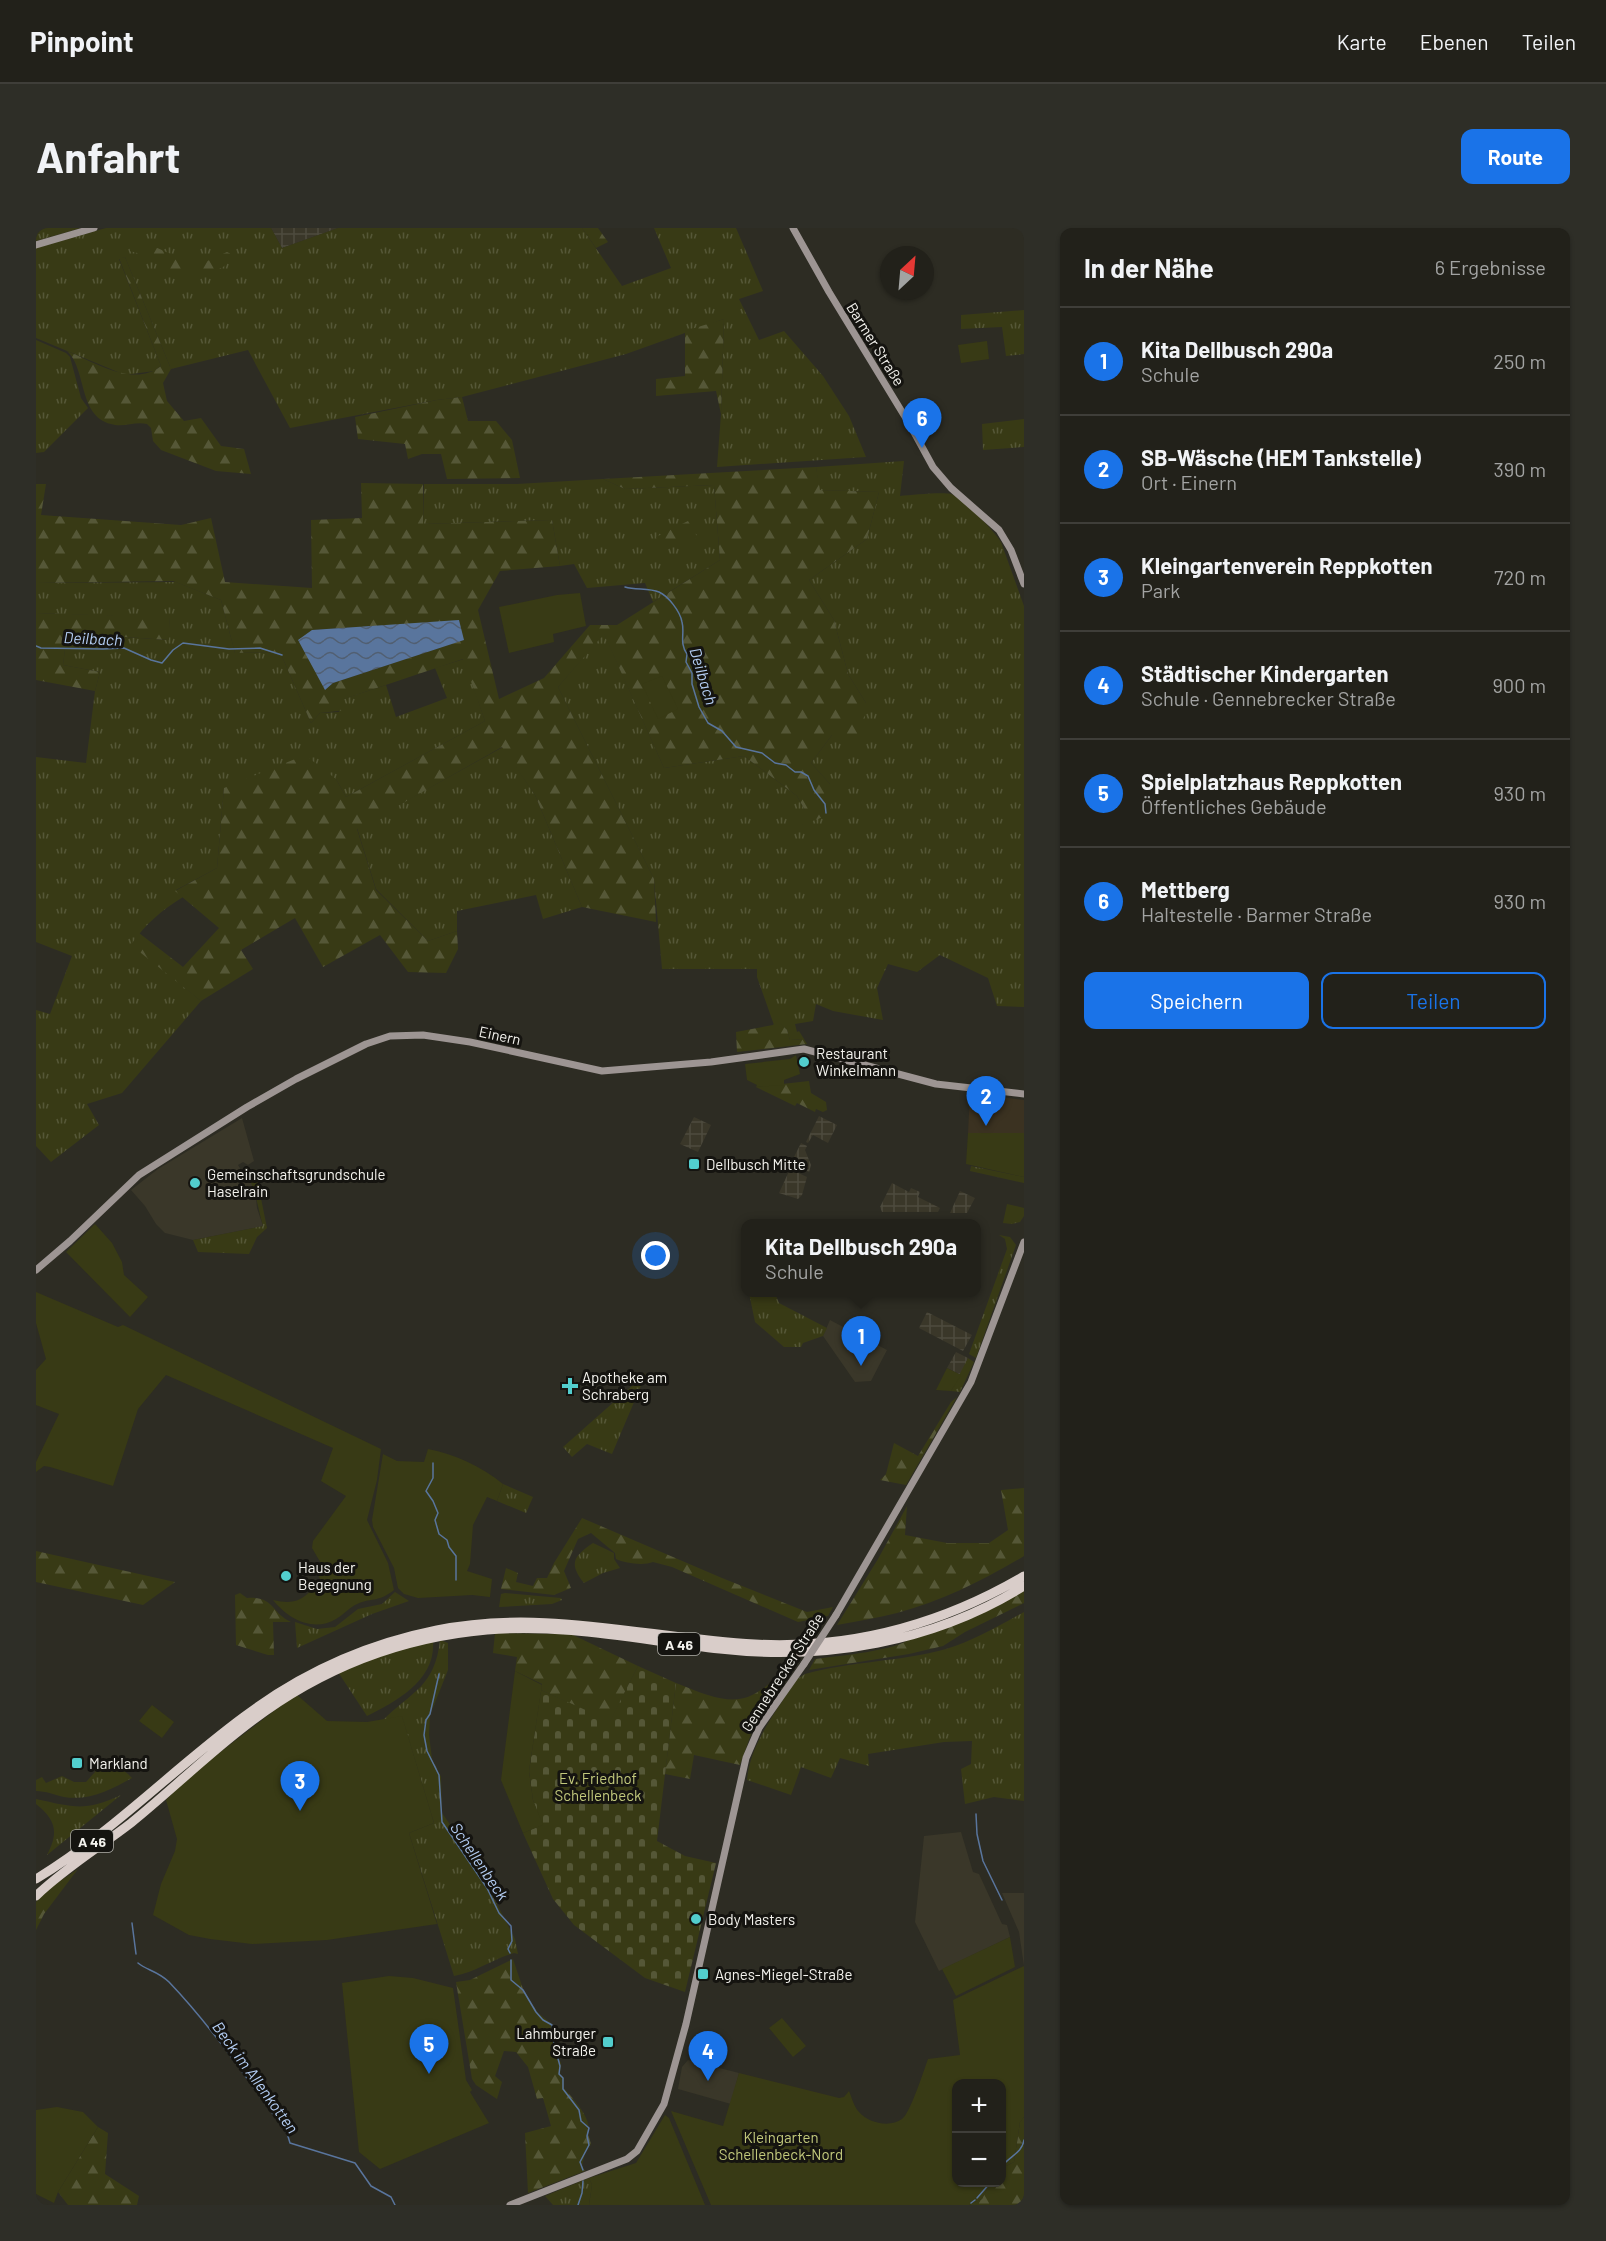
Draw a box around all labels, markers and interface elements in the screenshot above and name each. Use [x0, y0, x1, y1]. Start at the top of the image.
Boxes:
text: Pinpoint [30, 24, 134, 58]
text: Karte [1337, 29, 1387, 54]
text: Ebenen [1420, 29, 1489, 54]
text: Teilen [1522, 29, 1576, 54]
button: Route [1461, 129, 1570, 184]
text: Anfahrt [36, 131, 181, 181]
north arrow [880, 246, 934, 300]
text: In der Nähe [1084, 252, 1214, 283]
text: 6 Ergebnisse [1435, 255, 1546, 279]
street label: Barmer Straße [843, 299, 909, 389]
text: Kita Dellbusch 290a [1141, 336, 1333, 362]
text: 1 [1100, 349, 1107, 373]
text: 250 m [1493, 349, 1546, 373]
text: Schule [1141, 362, 1200, 386]
pin: 6 [902, 398, 942, 448]
text: SB-Wäsche (HEM Tankstelle) [1141, 444, 1421, 470]
text: 2 [1098, 457, 1109, 481]
text: 390 m [1493, 457, 1546, 481]
text: Ort · Einern [1141, 470, 1237, 494]
text: Kleingartenverein Reppkotten [1141, 552, 1433, 578]
text: 3 [1098, 565, 1109, 589]
text: 720 m [1494, 565, 1546, 589]
text: Park [1141, 578, 1180, 602]
water label: Deilbach [63, 627, 123, 649]
water label: Deilbach [686, 645, 722, 707]
text: Städtischer Kindergarten [1141, 660, 1388, 686]
text: 4 [1097, 673, 1110, 697]
text: 900 m [1492, 673, 1546, 697]
text: Schule · Gennebrecker Straße [1141, 686, 1396, 710]
text: Spielplatzhaus Reppkotten [1141, 768, 1402, 794]
text: 5 [1098, 781, 1109, 805]
text: 930 m [1493, 781, 1546, 805]
text: Öffentliches Gebäude [1141, 794, 1327, 818]
text: Mettberg [1141, 876, 1230, 902]
text: 6 [1098, 889, 1109, 913]
text: 930 m [1493, 889, 1546, 913]
text: Haltestelle · Barmer Straße [1141, 902, 1372, 926]
button: Speichern [1084, 972, 1309, 1029]
button: Teilen [1321, 972, 1546, 1029]
street label: Einern [477, 1022, 523, 1048]
place label: Restaurant Winkelmann [816, 1044, 896, 1079]
marker: Restaurant Winkelmann [797, 1055, 811, 1069]
pin: 2 [966, 1076, 1006, 1126]
place label: Dellbusch Mitte [706, 1155, 806, 1173]
marker: Dellbusch Mitte [687, 1157, 701, 1171]
place label: Gemeinschaftsgrundschule Haselrain [207, 1165, 385, 1200]
marker: Gemeinschaftsgrundschule Haselrain [188, 1176, 202, 1190]
popup [741, 1219, 981, 1297]
text: Kita Dellbusch 290a [765, 1233, 957, 1259]
your location [641, 1241, 670, 1270]
text: Schule [765, 1259, 824, 1283]
pin: 1 [842, 1316, 880, 1366]
place label: Apotheke am Schraberg [582, 1368, 667, 1403]
marker: Apotheke am Schraberg [563, 1379, 577, 1393]
place label: Haus der Begegnung [298, 1558, 372, 1593]
marker: Haus der Begegnung [279, 1569, 293, 1583]
street label: Gennebrecker Straße [737, 1609, 827, 1735]
road number: A 46 [658, 1633, 700, 1655]
place label: Markland [89, 1754, 148, 1772]
marker: Markland [70, 1756, 84, 1770]
pin: 3 [280, 1762, 320, 1811]
park label: Ev. Friedhof Schellenbeck [555, 1769, 642, 1804]
water label: Schellenbeck [447, 1818, 513, 1904]
road number: A 46 [71, 1830, 113, 1852]
place label: Body Masters [708, 1910, 795, 1928]
marker: Body Masters [689, 1912, 703, 1926]
place label: Agnes-Miegel-Straße [715, 1965, 852, 1983]
marker: Agnes-Miegel-Straße [696, 1967, 710, 1981]
water label: Beck im Allenkotten [209, 2017, 303, 2137]
pin: 5 [410, 2024, 448, 2074]
place label: Lahmburger Straße [516, 2024, 597, 2059]
pin: 4 [688, 2032, 728, 2081]
marker: Lahmburger Straße [601, 2035, 615, 2049]
map controls [952, 2079, 1006, 2187]
button: + [952, 2079, 1006, 2133]
park label: Kleingarten Schellenbeck-Nord [719, 2128, 843, 2163]
button: − [952, 2133, 1006, 2187]

